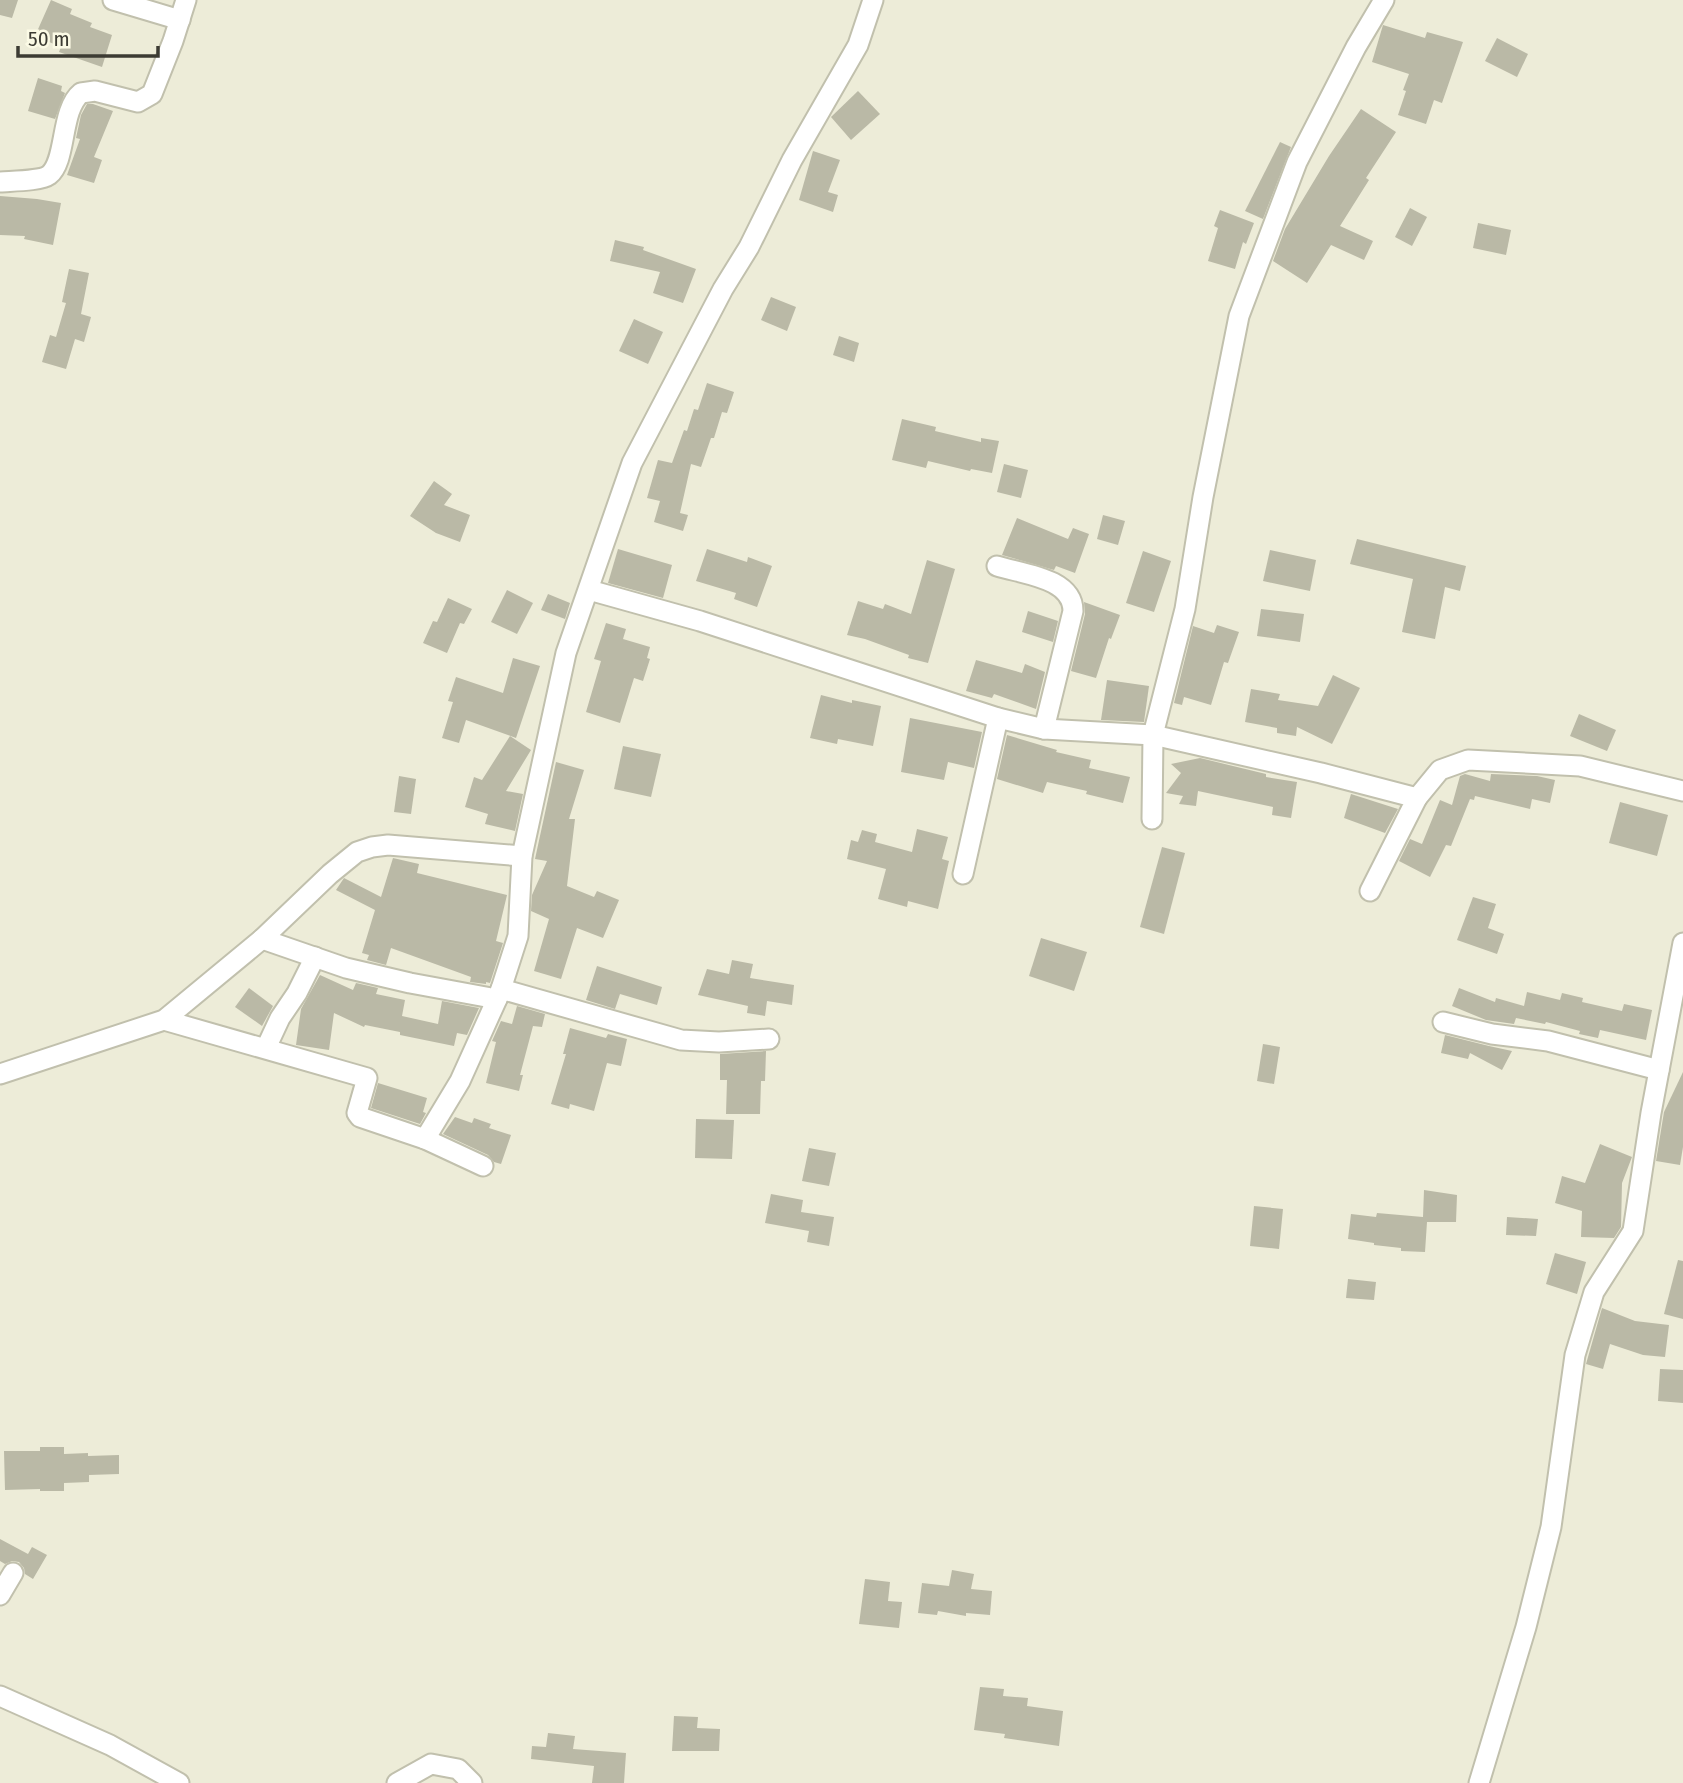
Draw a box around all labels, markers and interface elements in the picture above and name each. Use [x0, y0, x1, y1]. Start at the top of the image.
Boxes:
scale bar [18, 14, 158, 58]
text: 50 m [28, 26, 70, 52]

